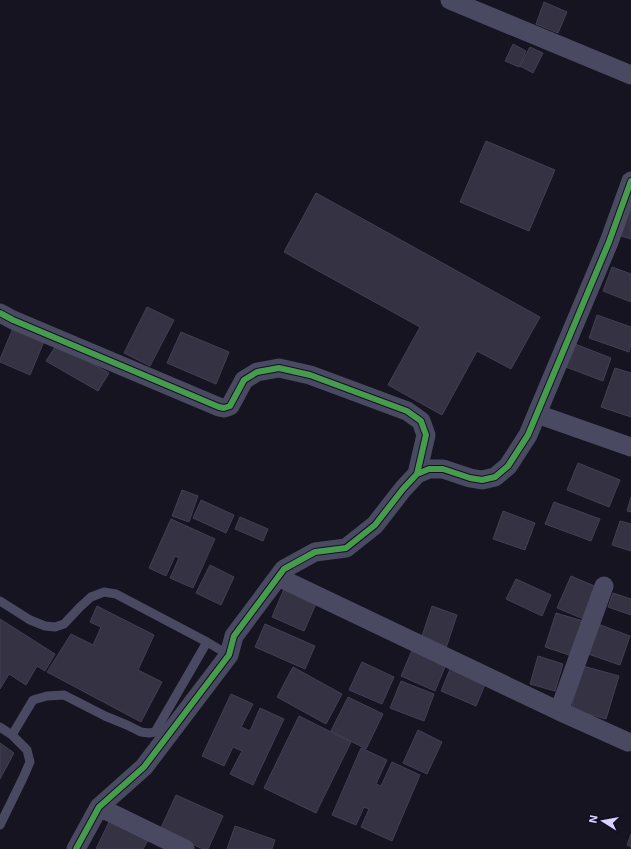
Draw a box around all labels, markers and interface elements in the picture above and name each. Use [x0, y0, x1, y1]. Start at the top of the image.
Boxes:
north arrow [583, 801, 623, 841]
text: N [586, 814, 600, 824]

